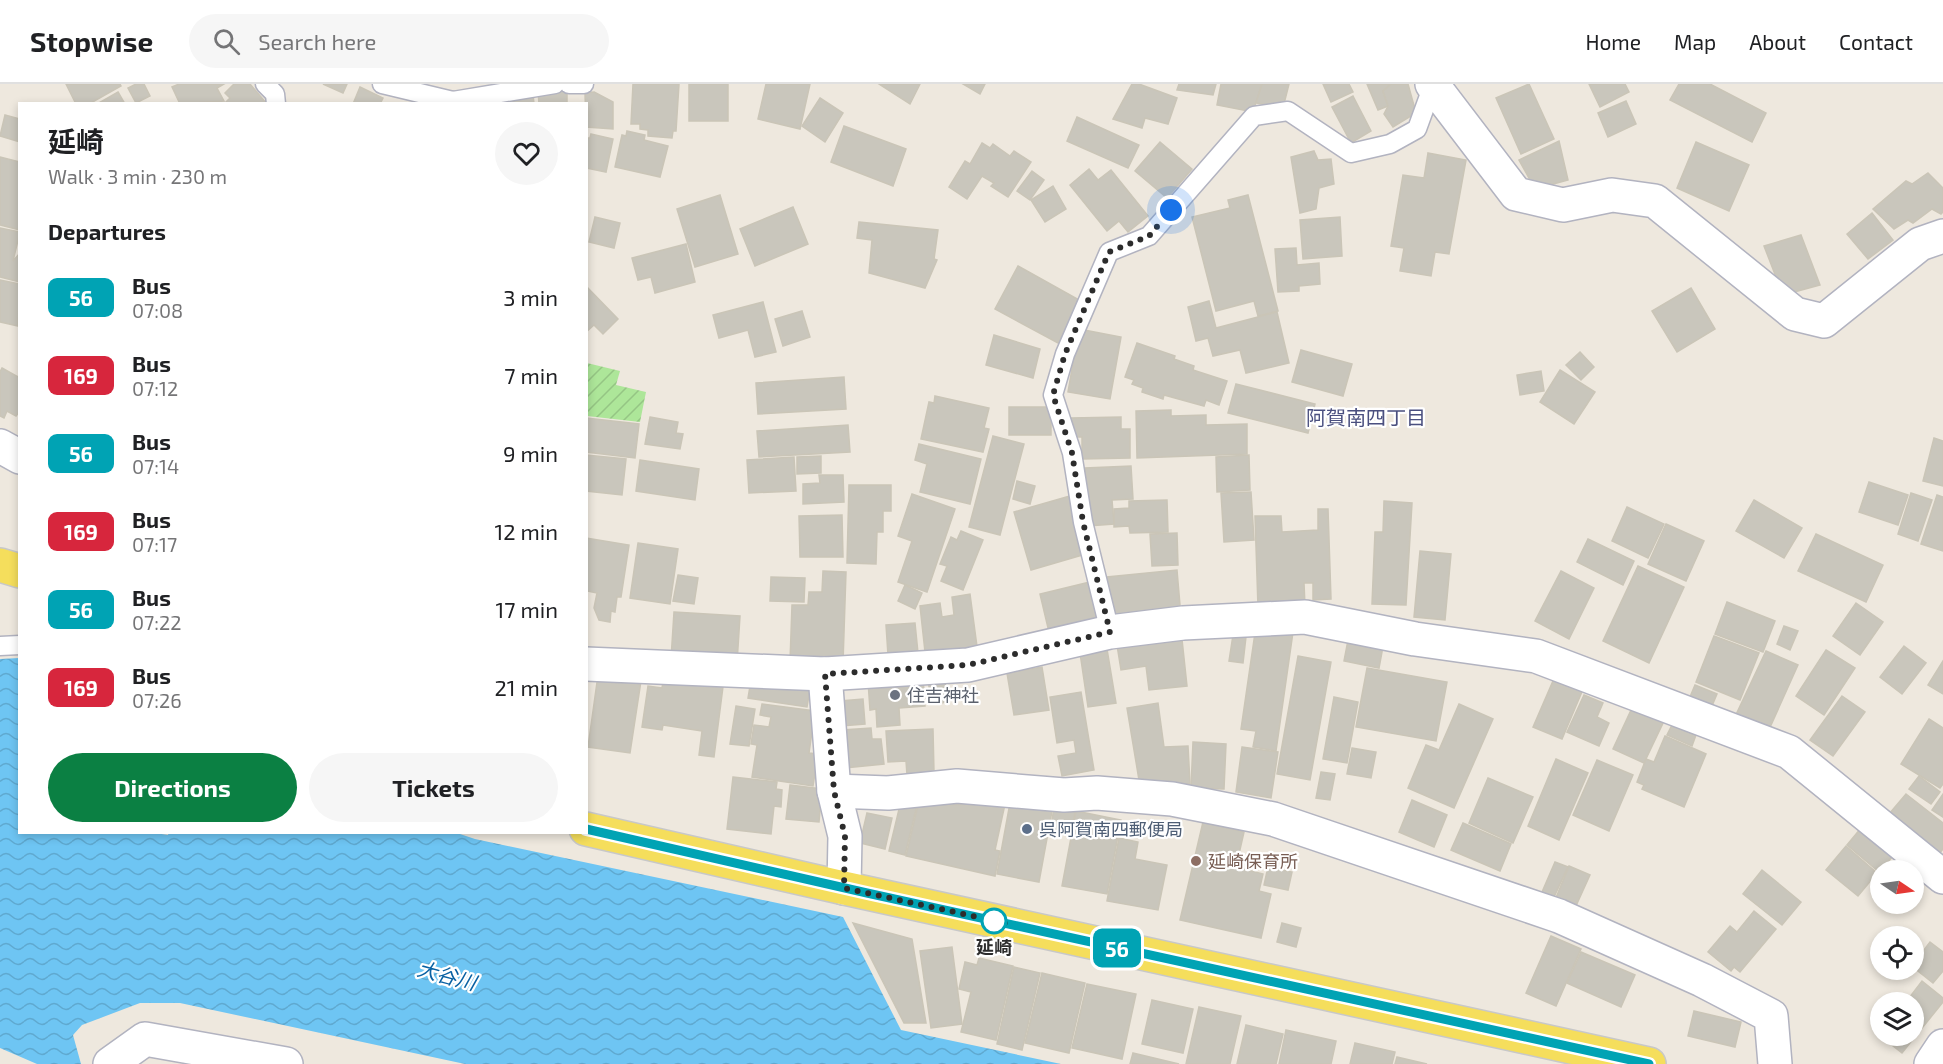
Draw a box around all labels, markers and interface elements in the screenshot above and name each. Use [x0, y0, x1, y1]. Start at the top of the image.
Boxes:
search box [189, 14, 609, 68]
text: Stopwise [30, 24, 153, 58]
icon: search [210, 25, 243, 58]
text: Search here [258, 28, 376, 54]
text: Home [1585, 29, 1641, 54]
text: Map [1674, 29, 1716, 54]
text: About [1749, 29, 1806, 54]
text: Contact [1839, 29, 1913, 54]
button: heart [495, 122, 558, 185]
text: 延崎 [48, 124, 104, 158]
text: Walk · 3 min · 230 m [48, 164, 227, 188]
your location [1156, 195, 1186, 225]
text: Departures [48, 218, 166, 244]
text: Bus [132, 272, 171, 298]
text: 3 min [503, 284, 558, 310]
text: 56 [69, 285, 93, 310]
text: 07:08 [132, 298, 183, 322]
text: Bus [132, 350, 171, 376]
text: 7 min [504, 362, 558, 388]
text: 169 [64, 363, 98, 388]
text: 07:12 [132, 376, 178, 400]
district label: 阿賀南四丁目 [1306, 405, 1426, 429]
text: Bus [132, 428, 171, 454]
text: 9 min [503, 440, 558, 466]
text: 56 [69, 441, 93, 466]
text: 07:14 [132, 454, 179, 478]
text: Bus [132, 506, 171, 532]
text: 12 min [494, 518, 558, 544]
text: 169 [64, 519, 98, 544]
text: 07:17 [132, 532, 177, 556]
text: Bus [132, 584, 171, 610]
text: 17 min [496, 596, 558, 622]
text: 56 [69, 597, 93, 622]
text: 07:22 [132, 610, 182, 634]
text: Bus [132, 662, 171, 688]
text: 21 min [494, 674, 558, 700]
text: 169 [64, 675, 98, 700]
place label: 住吉神社 [907, 684, 979, 706]
text: 07:26 [132, 688, 182, 712]
marker: 住吉神社 [888, 688, 902, 702]
button: Directions [48, 753, 297, 822]
button: Tickets [309, 753, 558, 822]
place label: 呉阿賀南四郵便局 [1039, 818, 1183, 840]
marker: 呉阿賀南四郵便局 [1020, 822, 1034, 836]
place label: 延崎保育所 [1208, 850, 1298, 872]
marker: 延崎保育所 [1189, 854, 1203, 868]
north arrow [1870, 860, 1924, 914]
map controls [1870, 860, 1924, 1046]
marker: 延崎 [981, 908, 1007, 934]
button: locate [1870, 926, 1924, 980]
line badge: 56 [1090, 928, 1144, 968]
place label: 延崎 [976, 936, 1012, 958]
text: 56 [1105, 936, 1129, 961]
water label: 大谷川 [415, 956, 481, 995]
button: layers [1870, 992, 1924, 1046]

